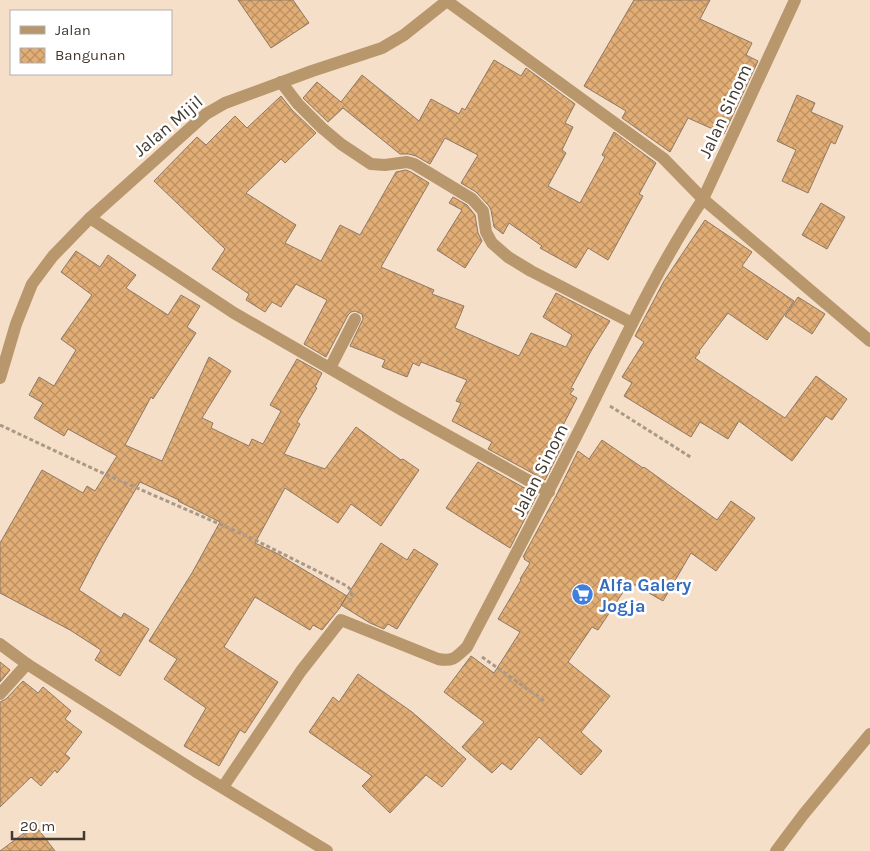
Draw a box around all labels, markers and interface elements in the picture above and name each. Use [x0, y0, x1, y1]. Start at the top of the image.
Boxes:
legend [10, 10, 172, 75]
text: Jalan [55, 21, 91, 39]
text: Bangunan [55, 46, 126, 64]
street label: Jalan Sinom [694, 61, 756, 161]
street label: Jalan Mijil [129, 91, 207, 161]
street label: Jalan Sinom [507, 420, 573, 520]
place label: Alfa Galery Jogja [599, 574, 691, 617]
supermarket icon: Alfa Galery Jogja [571, 583, 595, 607]
scale bar [12, 808, 85, 840]
text: 20 m [20, 817, 55, 835]

